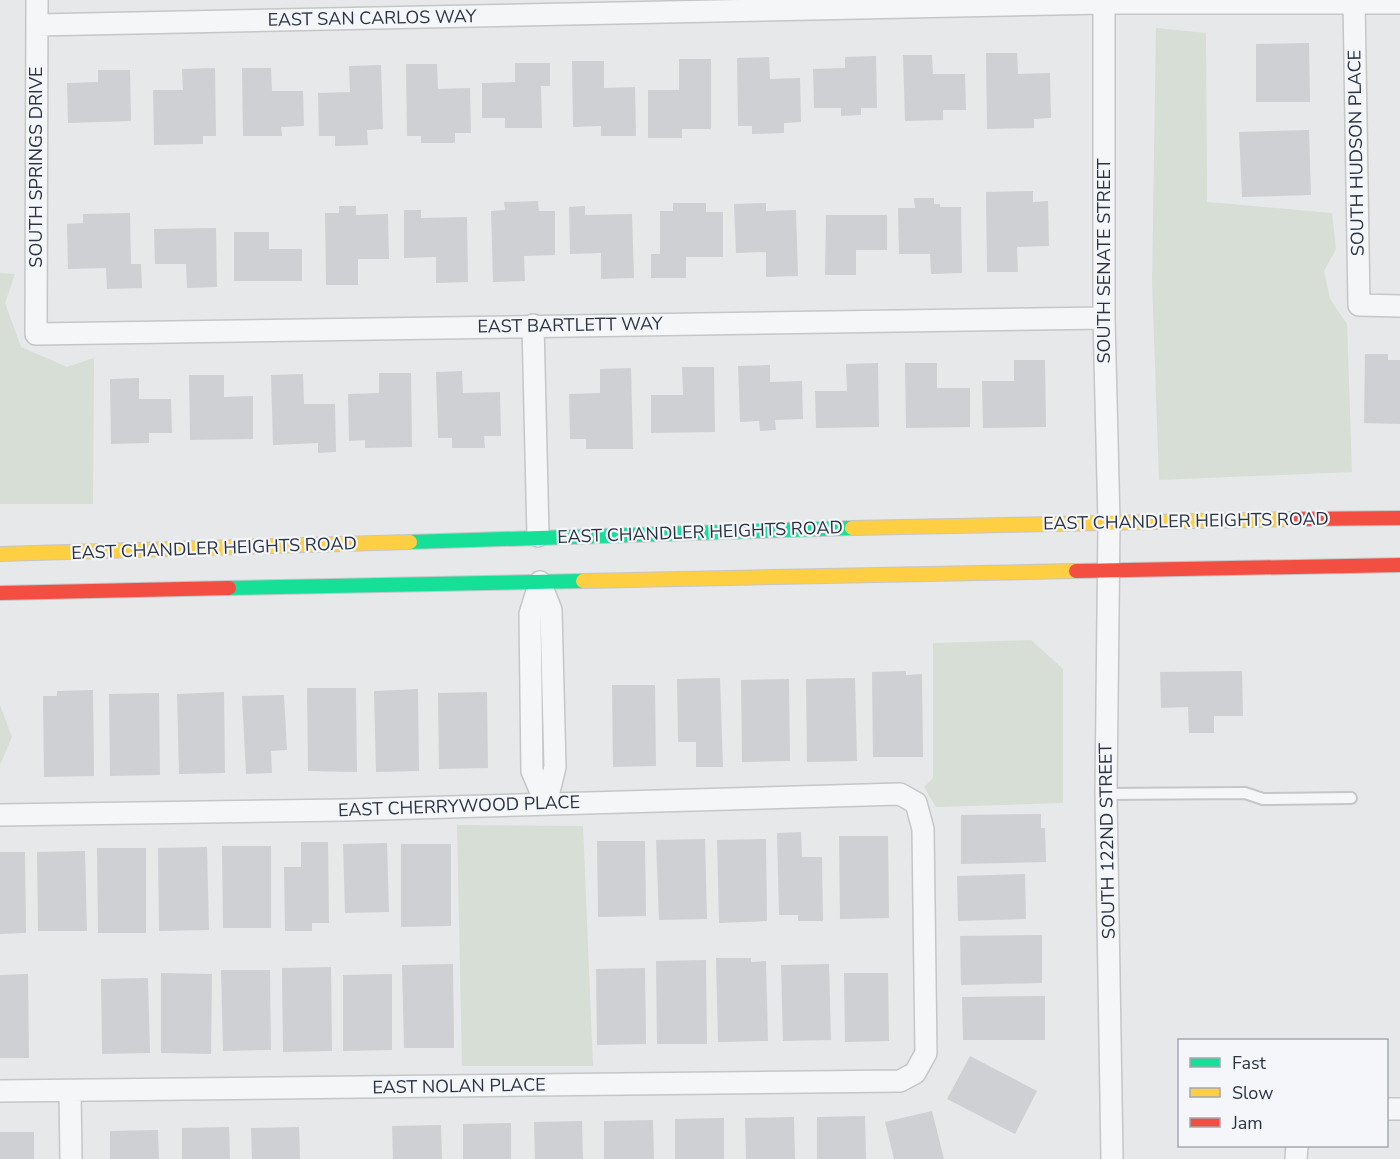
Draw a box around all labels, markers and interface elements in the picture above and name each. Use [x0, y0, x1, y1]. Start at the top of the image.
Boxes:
street label: EAST SAN CARLOS WAY [267, 4, 477, 32]
street label: SOUTH HUDSON PLACE [1342, 50, 1370, 256]
street label: SOUTH SPRINGS DRIVE [24, 66, 48, 268]
street label: SOUTH SENATE STREET [1092, 158, 1116, 364]
street label: EAST BARTLETT WAY [477, 311, 663, 339]
street label: EAST CHANDLER HEIGHTS ROAD [1043, 507, 1329, 535]
street label: EAST CHANDLER HEIGHTS ROAD [557, 515, 843, 549]
street label: EAST CHANDLER HEIGHTS ROAD [71, 531, 357, 565]
street label: SOUTH 122ND STREET [1093, 743, 1121, 939]
street label: EAST CHERRYWOOD PLACE [338, 790, 580, 822]
legend [1178, 1039, 1388, 1147]
text: Fast [1232, 1051, 1267, 1075]
street label: EAST NOLAN PLACE [372, 1072, 546, 1100]
text: Slow [1232, 1081, 1273, 1105]
text: Jam [1231, 1111, 1263, 1135]

